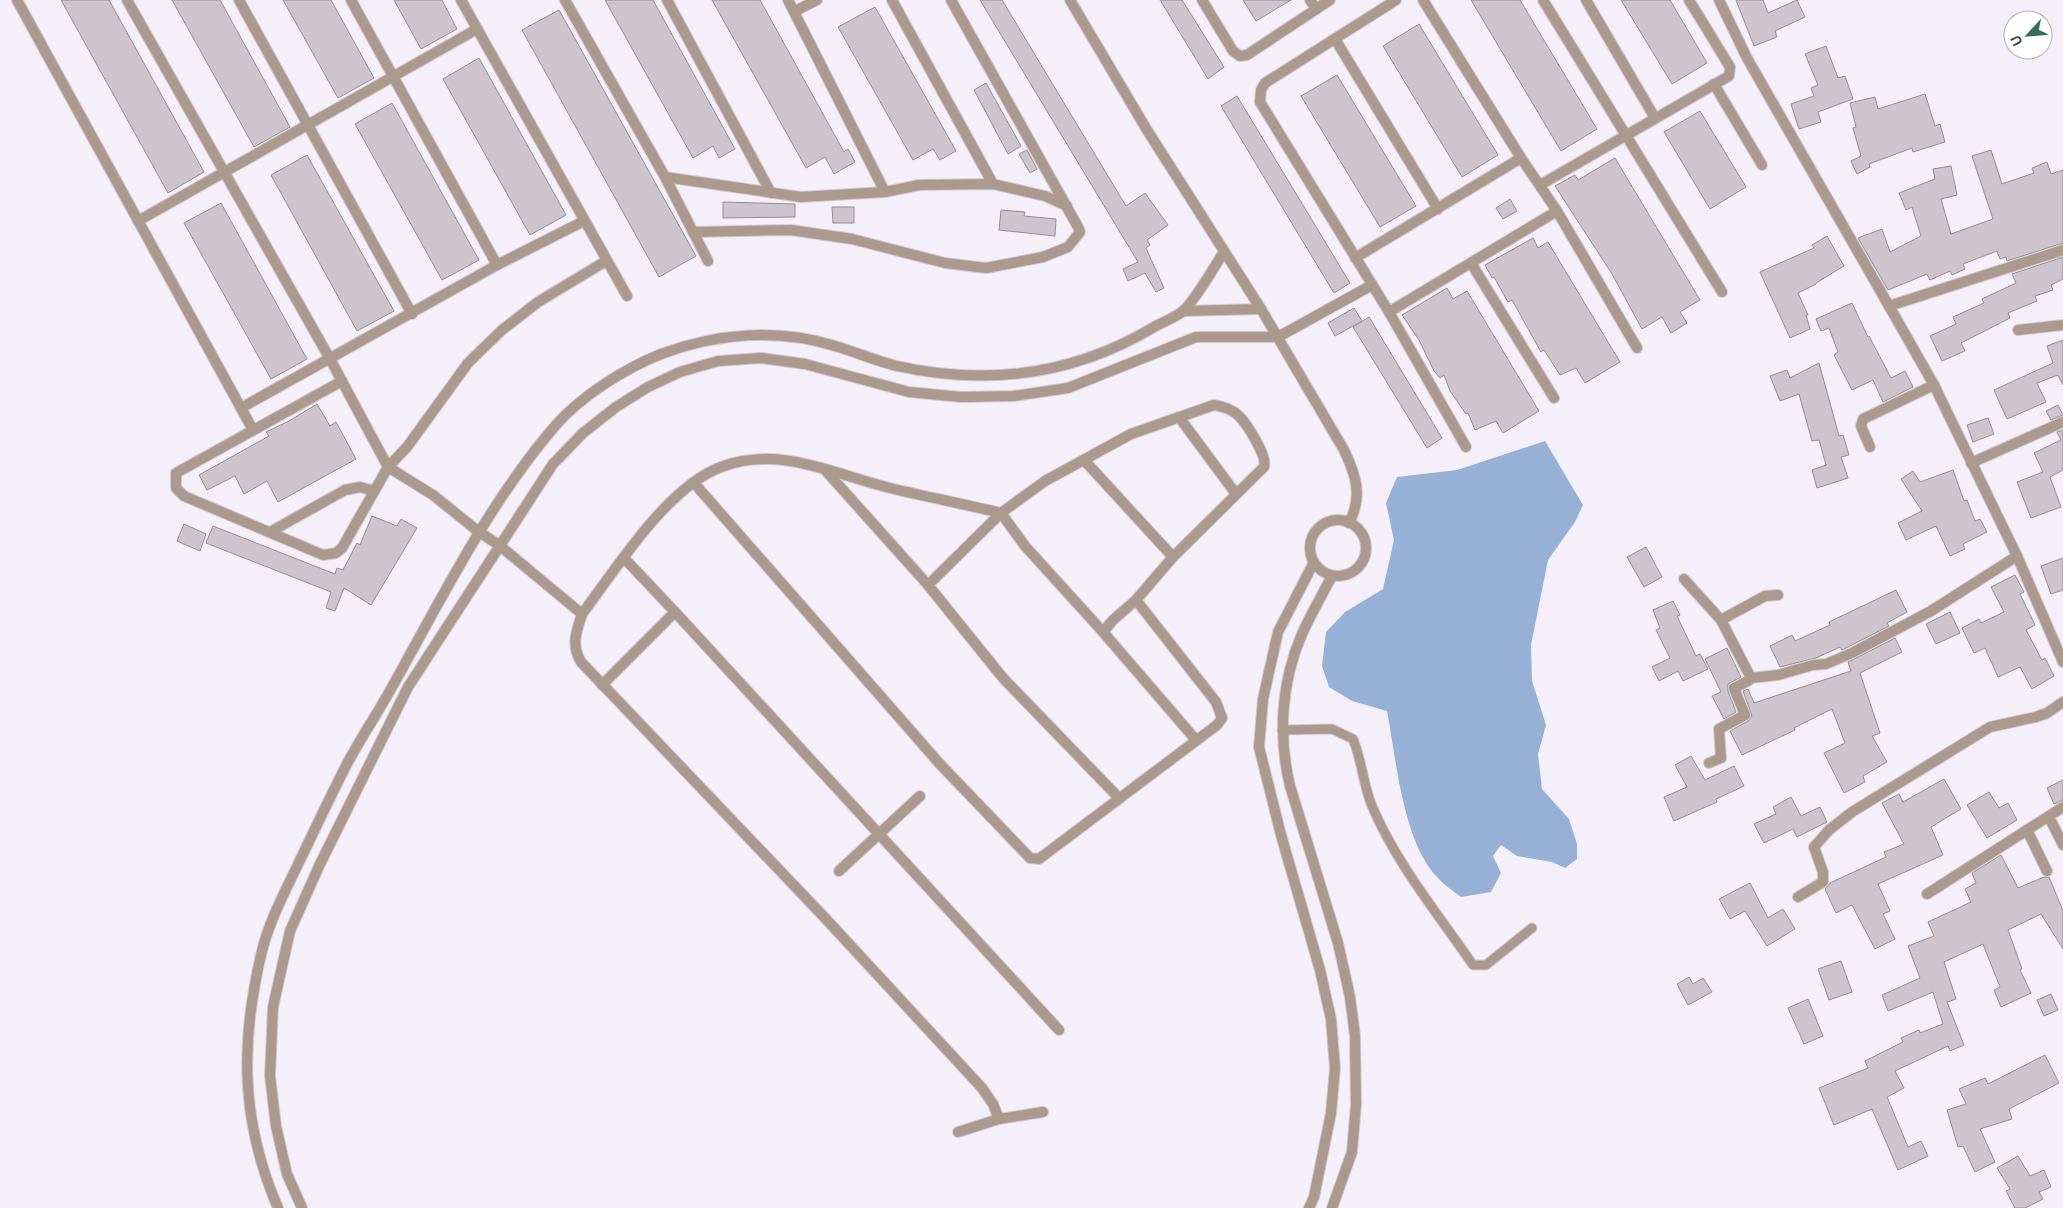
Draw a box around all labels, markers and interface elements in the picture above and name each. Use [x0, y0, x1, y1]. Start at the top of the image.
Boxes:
north arrow [2003, 10, 2053, 60]
text: U [2008, 32, 2027, 48]

